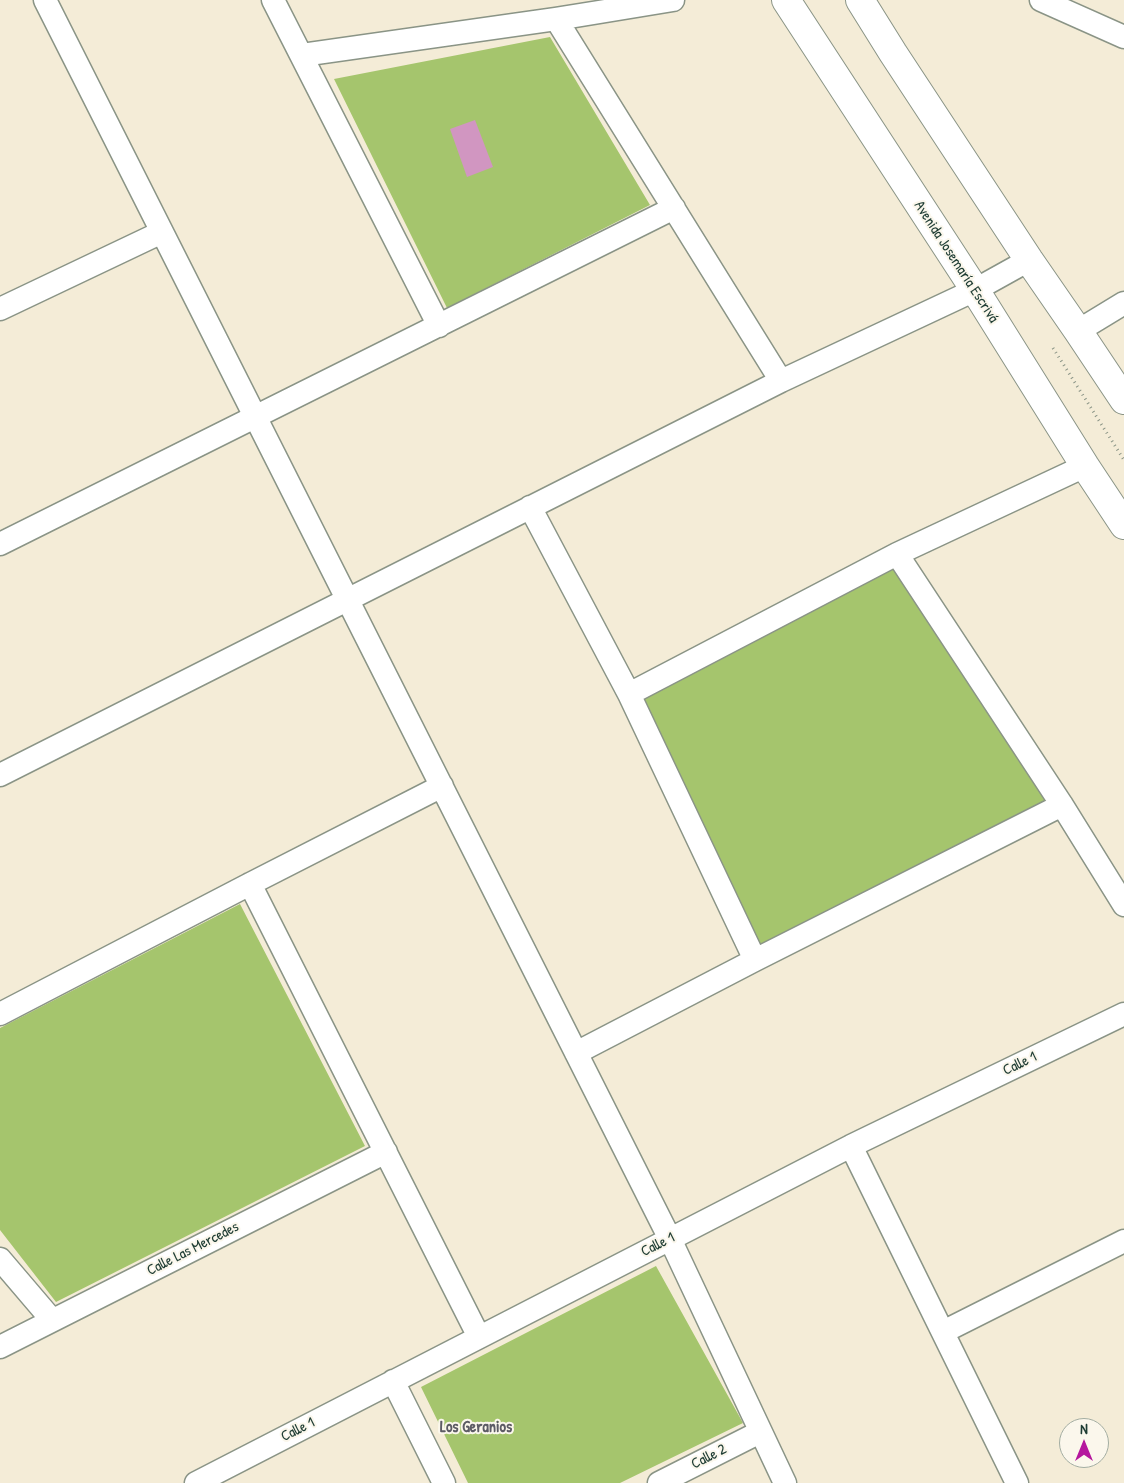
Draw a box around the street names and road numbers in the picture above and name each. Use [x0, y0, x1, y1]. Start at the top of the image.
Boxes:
street label: Avenida Josemaría Escrivá [910, 198, 1002, 326]
street label: Calle 1 [1000, 1048, 1040, 1080]
street label: Calle Las Mercedes [144, 1218, 242, 1280]
street label: Calle 1 [638, 1229, 678, 1261]
street label: Calle 1 [278, 1414, 318, 1446]
street label: Calle 2 [688, 1441, 730, 1473]

